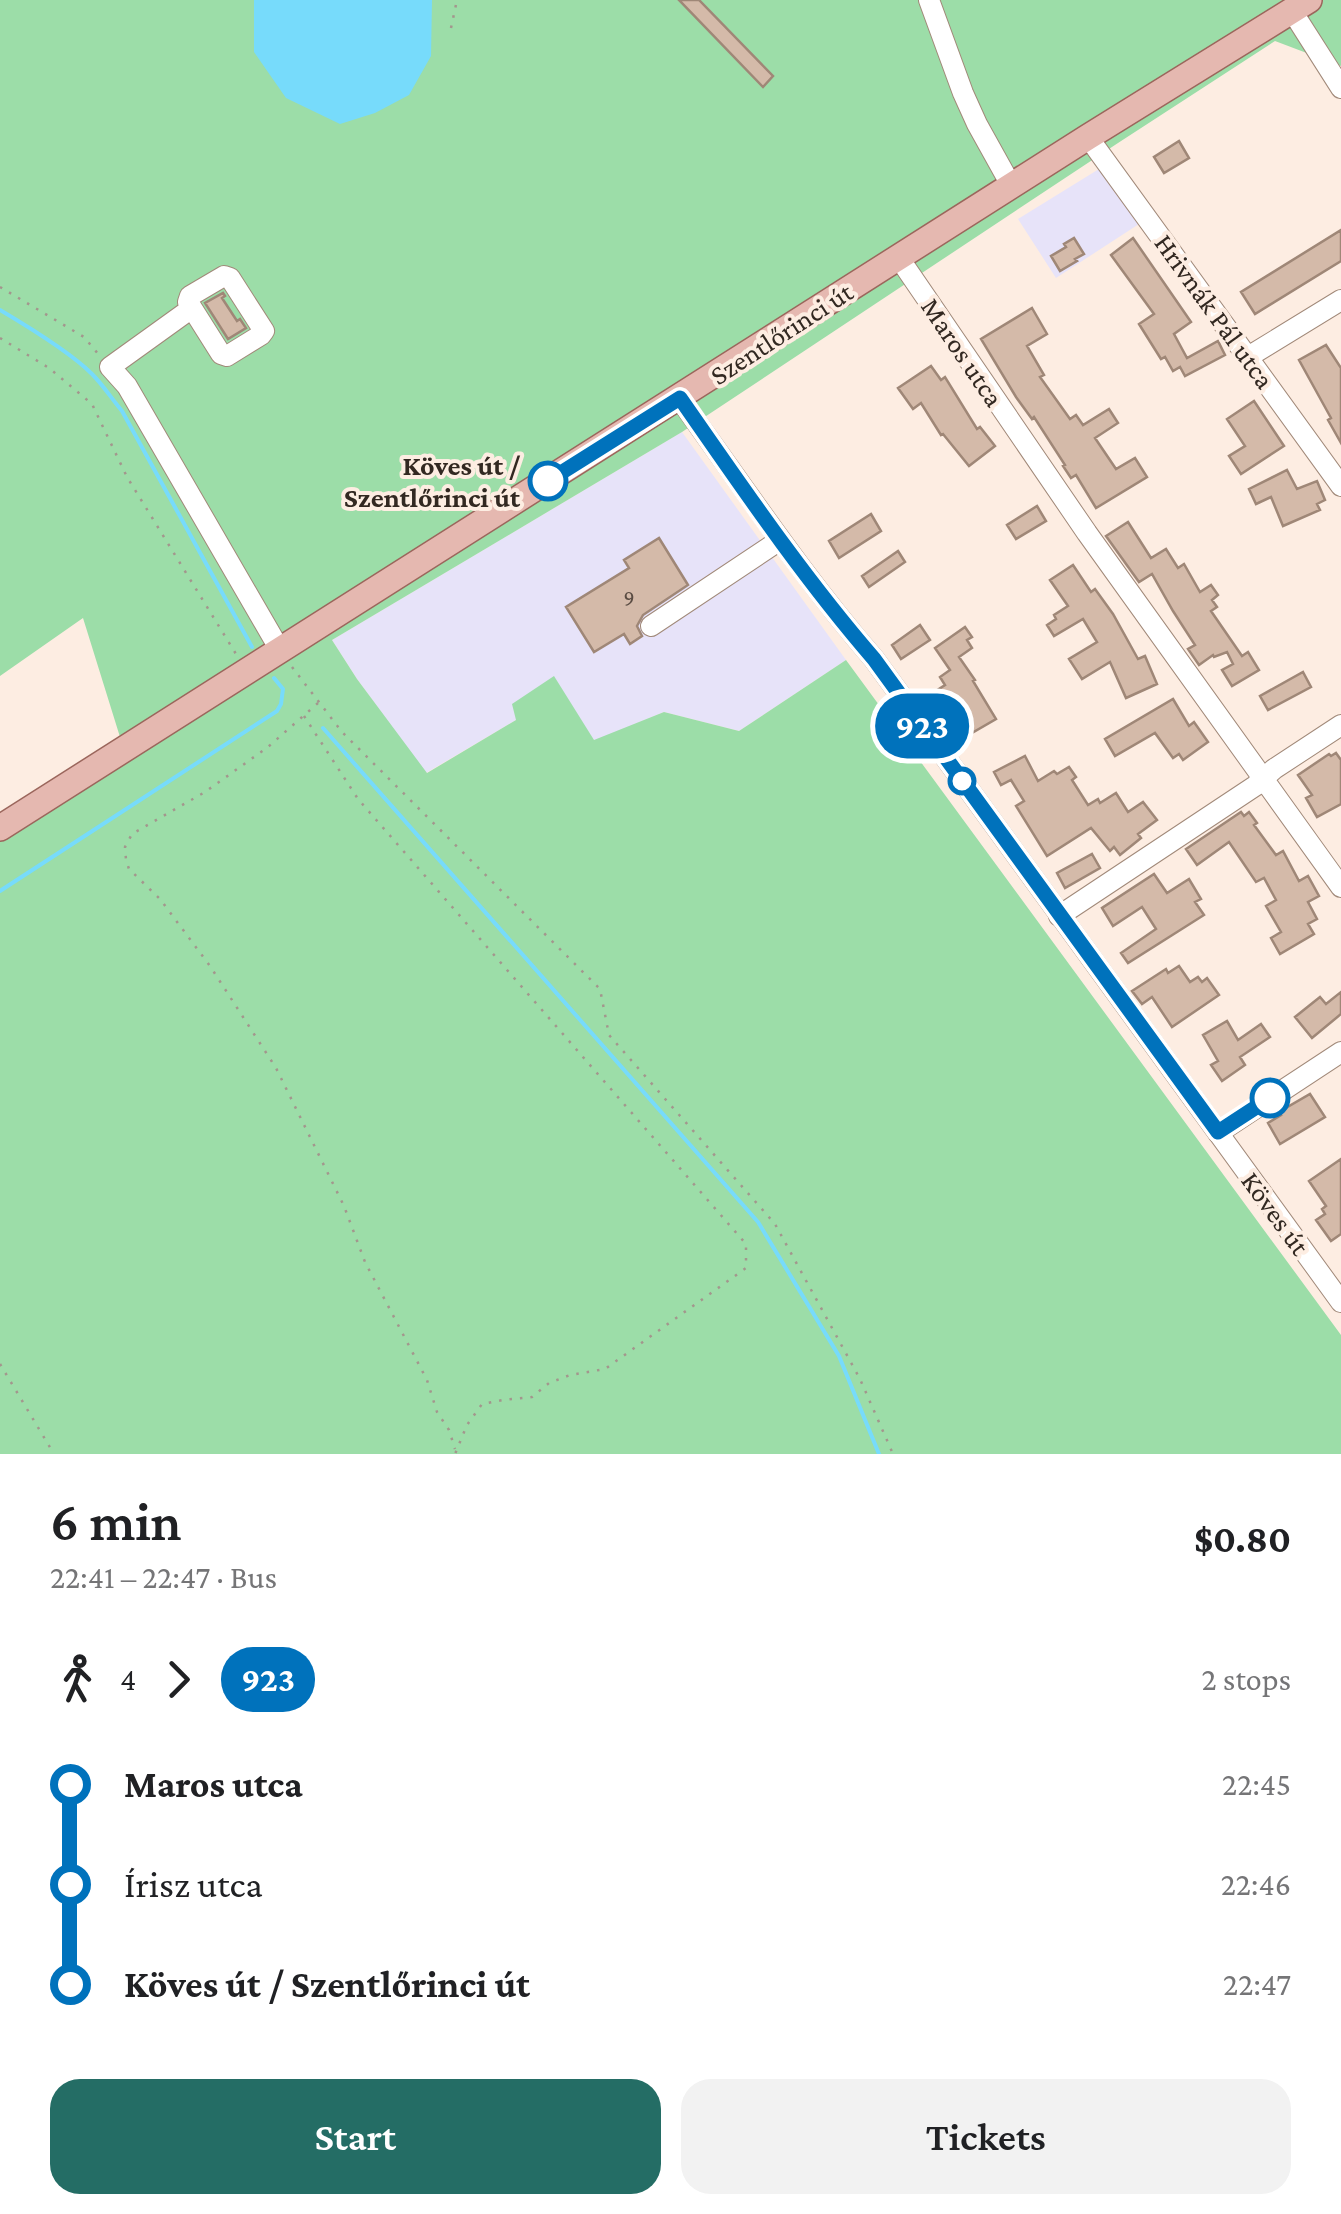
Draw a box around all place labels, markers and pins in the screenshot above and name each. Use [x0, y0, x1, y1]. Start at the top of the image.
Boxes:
place label: Köves út / Szentlőrinci út [344, 450, 521, 513]
marker: Köves út / Szentlőrinci út [529, 462, 567, 500]
unlabelled marker [949, 768, 975, 794]
unlabelled marker [1251, 1079, 1289, 1117]

